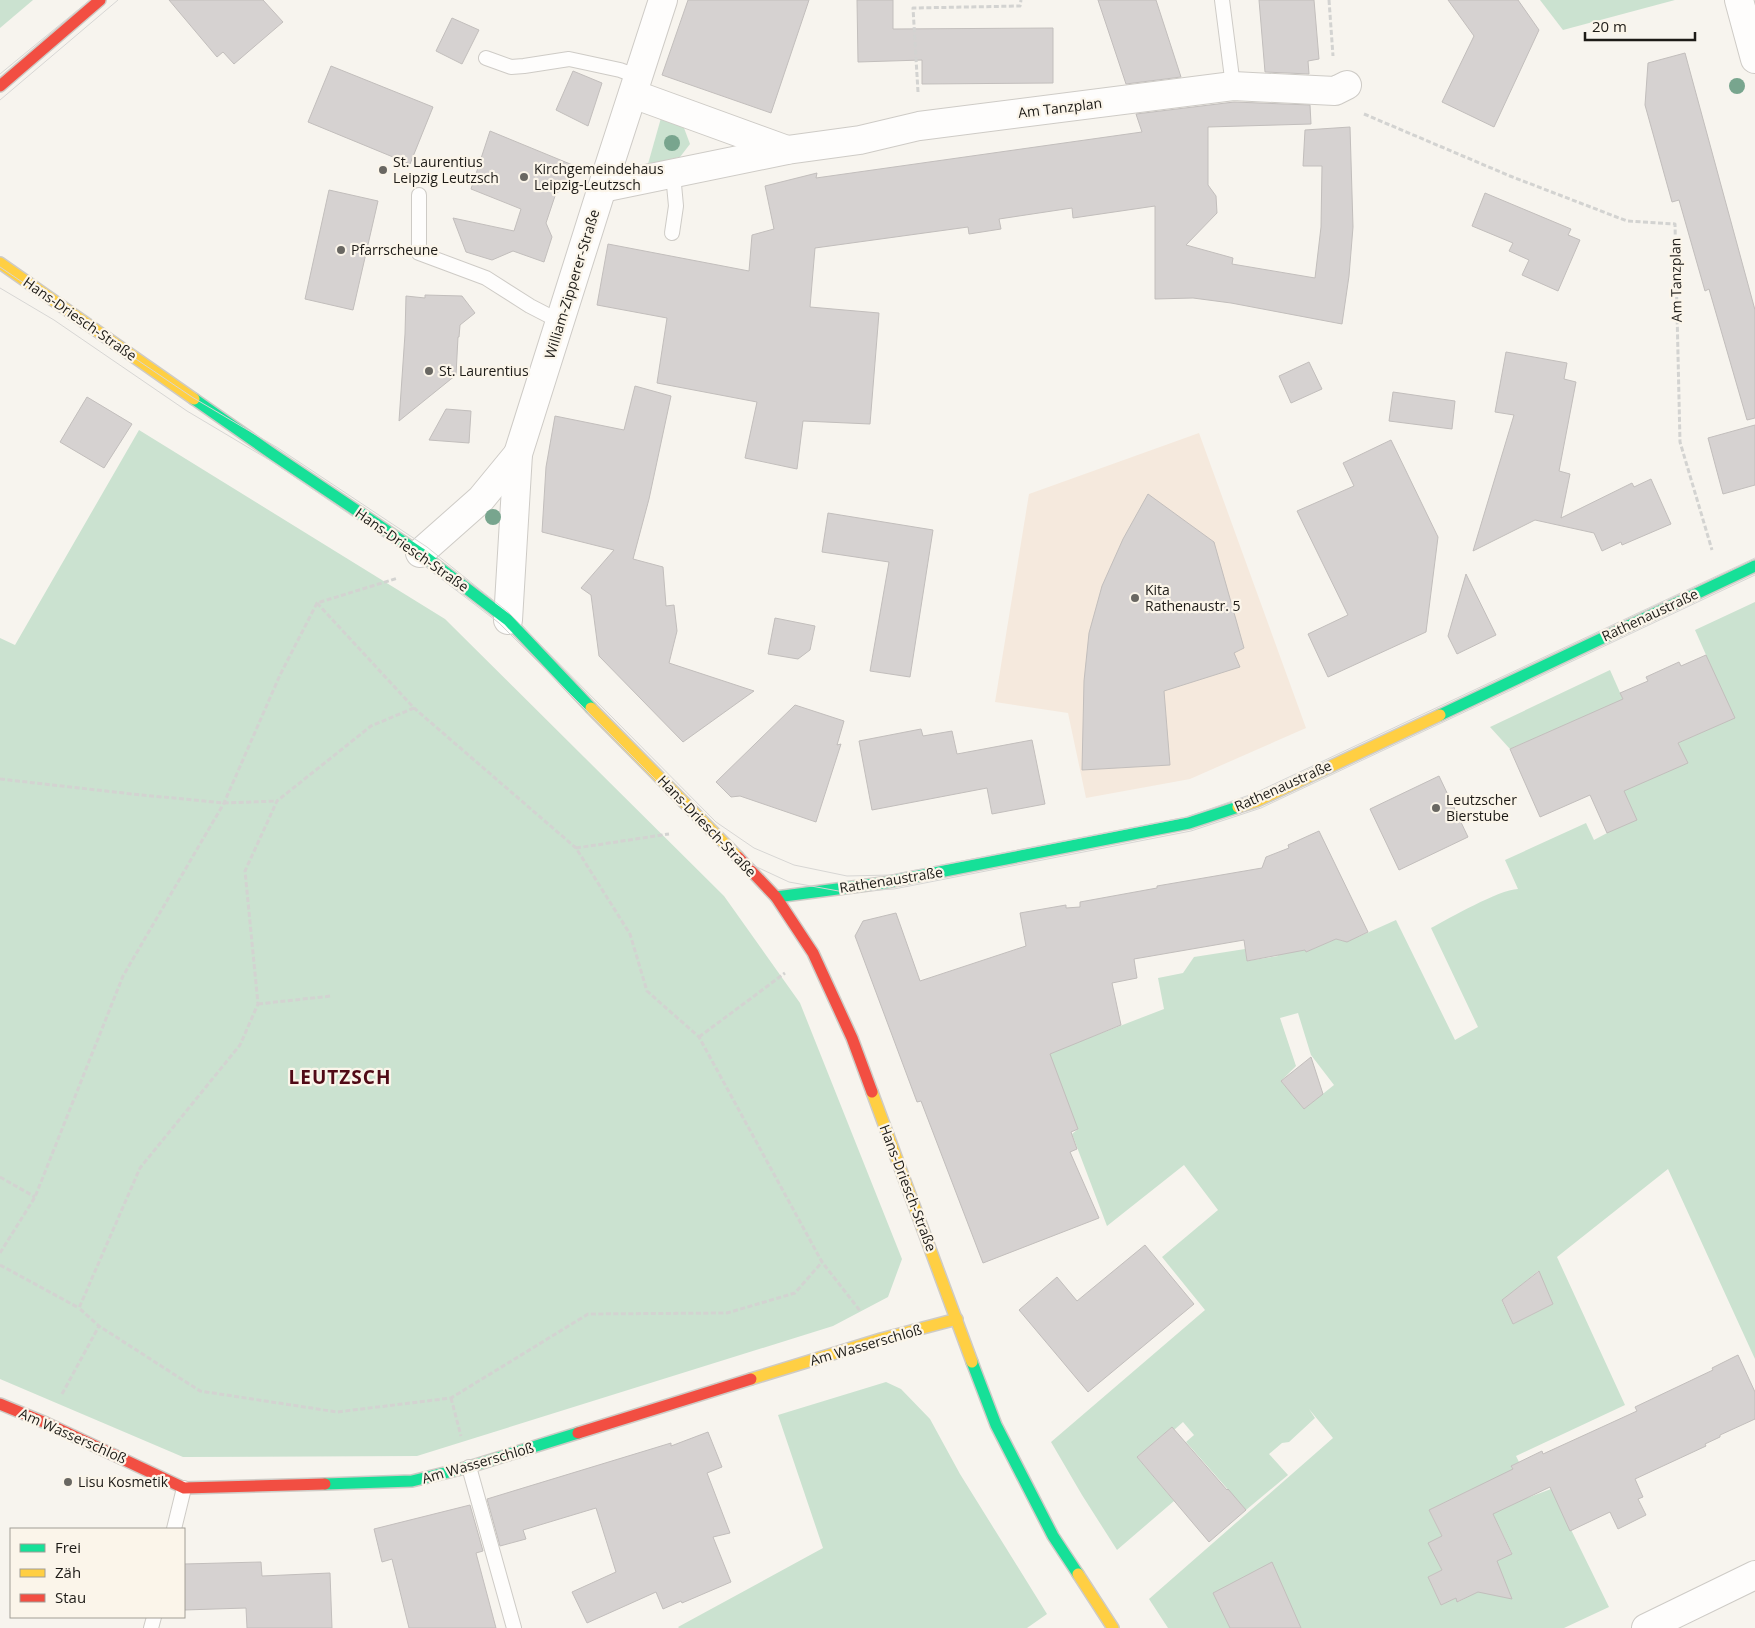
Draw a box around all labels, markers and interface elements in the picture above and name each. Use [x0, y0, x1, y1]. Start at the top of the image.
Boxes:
scale bar [1585, 10, 1695, 42]
text: 20 m [1592, 16, 1627, 36]
street label: Am Tanzplan [1017, 93, 1103, 122]
place label: St. Laurentius Leipzig Leutzsch [393, 152, 499, 187]
place label: Kirchgemeindehaus Leipzig-Leutzsch [534, 159, 664, 194]
marker: St. Laurentius Leipzig Leutzsch [377, 164, 389, 176]
marker: Kirchgemeindehaus Leipzig-Leutzsch [518, 171, 530, 183]
street label: William-Zipperer-Straße [540, 207, 603, 361]
street label: Am Tanzplan [1665, 238, 1686, 322]
place label: Pfarrscheune [351, 240, 438, 259]
marker: Pfarrscheune [335, 244, 347, 256]
street label: Hans-Driesch-Straße [20, 272, 141, 365]
place label: St. Laurentius [439, 361, 529, 380]
marker: St. Laurentius [423, 365, 435, 377]
street label: Hans-Driesch-Straße [352, 503, 473, 596]
place label: Kita Rathenaustr. 5 [1145, 580, 1241, 615]
street label: Rathenaustraße [1598, 584, 1701, 645]
marker: Kita Rathenaustr. 5 [1129, 592, 1141, 604]
street label: Rathenaustraße [1231, 756, 1335, 815]
street label: Hans-Driesch-Straße [654, 771, 761, 881]
place label: Leutzscher Bierstube [1446, 790, 1517, 825]
marker: Leutzscher Bierstube [1430, 802, 1442, 814]
street label: Rathenaustraße [838, 862, 944, 897]
district label: LEUTZSCH [289, 1064, 391, 1090]
street label: Hans-Driesch-Straße [876, 1122, 941, 1254]
street label: Am Wasserschloß [808, 1319, 924, 1370]
street label: Am Wasserschloß [16, 1403, 130, 1468]
street label: Am Wasserschloß [420, 1437, 536, 1488]
place label: Lisu Kosmetik [78, 1472, 169, 1491]
marker: Lisu Kosmetik [62, 1476, 74, 1488]
legend [10, 1528, 185, 1618]
text: Frei [55, 1537, 81, 1557]
text: Zäh [55, 1562, 81, 1582]
text: Stau [55, 1587, 86, 1607]

